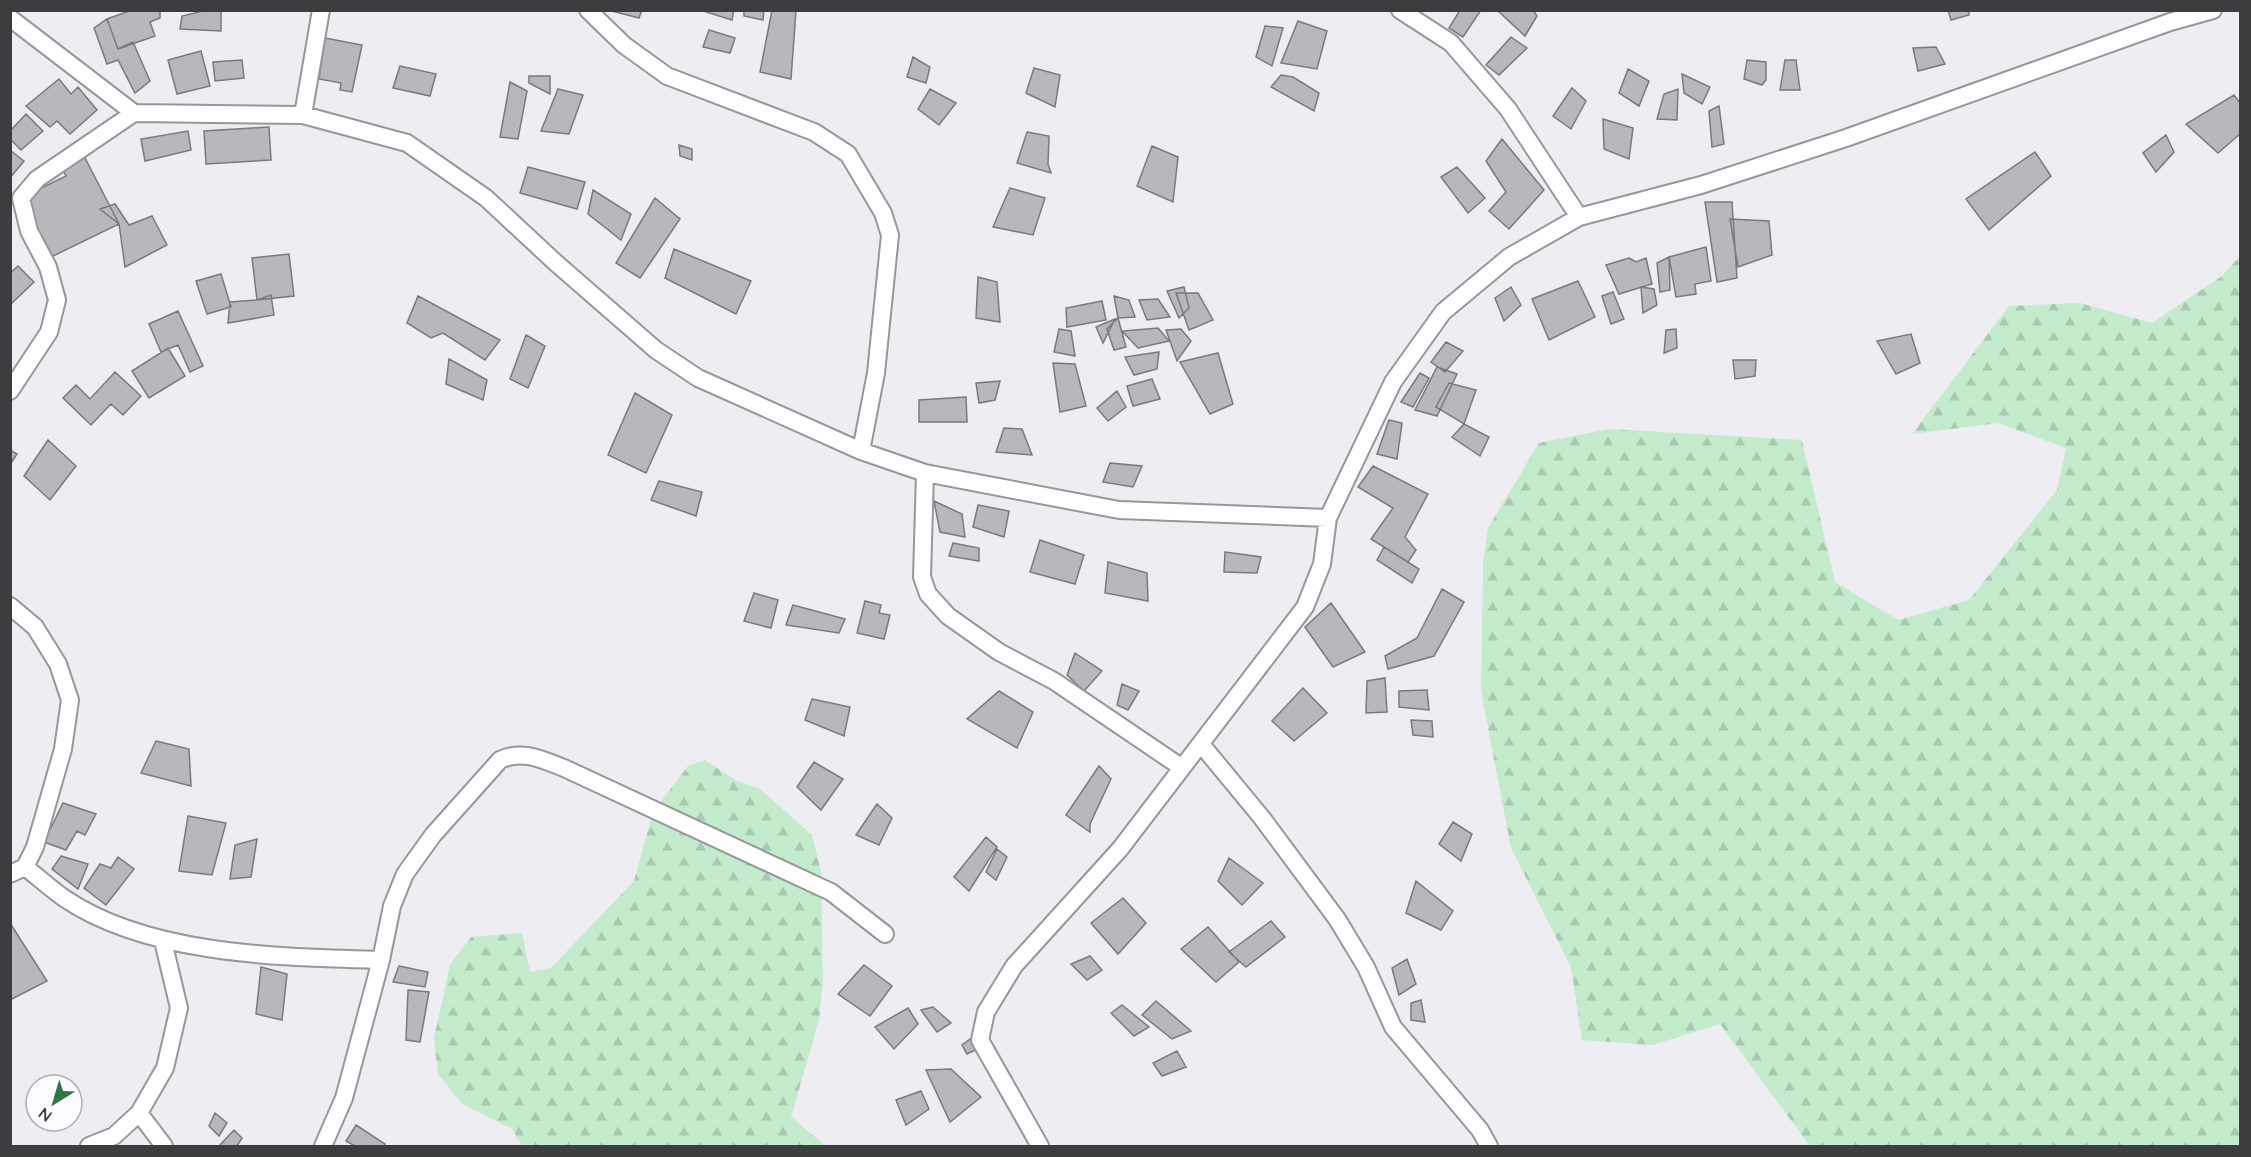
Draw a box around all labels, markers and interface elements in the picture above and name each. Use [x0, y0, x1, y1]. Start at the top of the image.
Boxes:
north arrow [24, 1073, 84, 1133]
text: N [34, 1103, 56, 1127]

